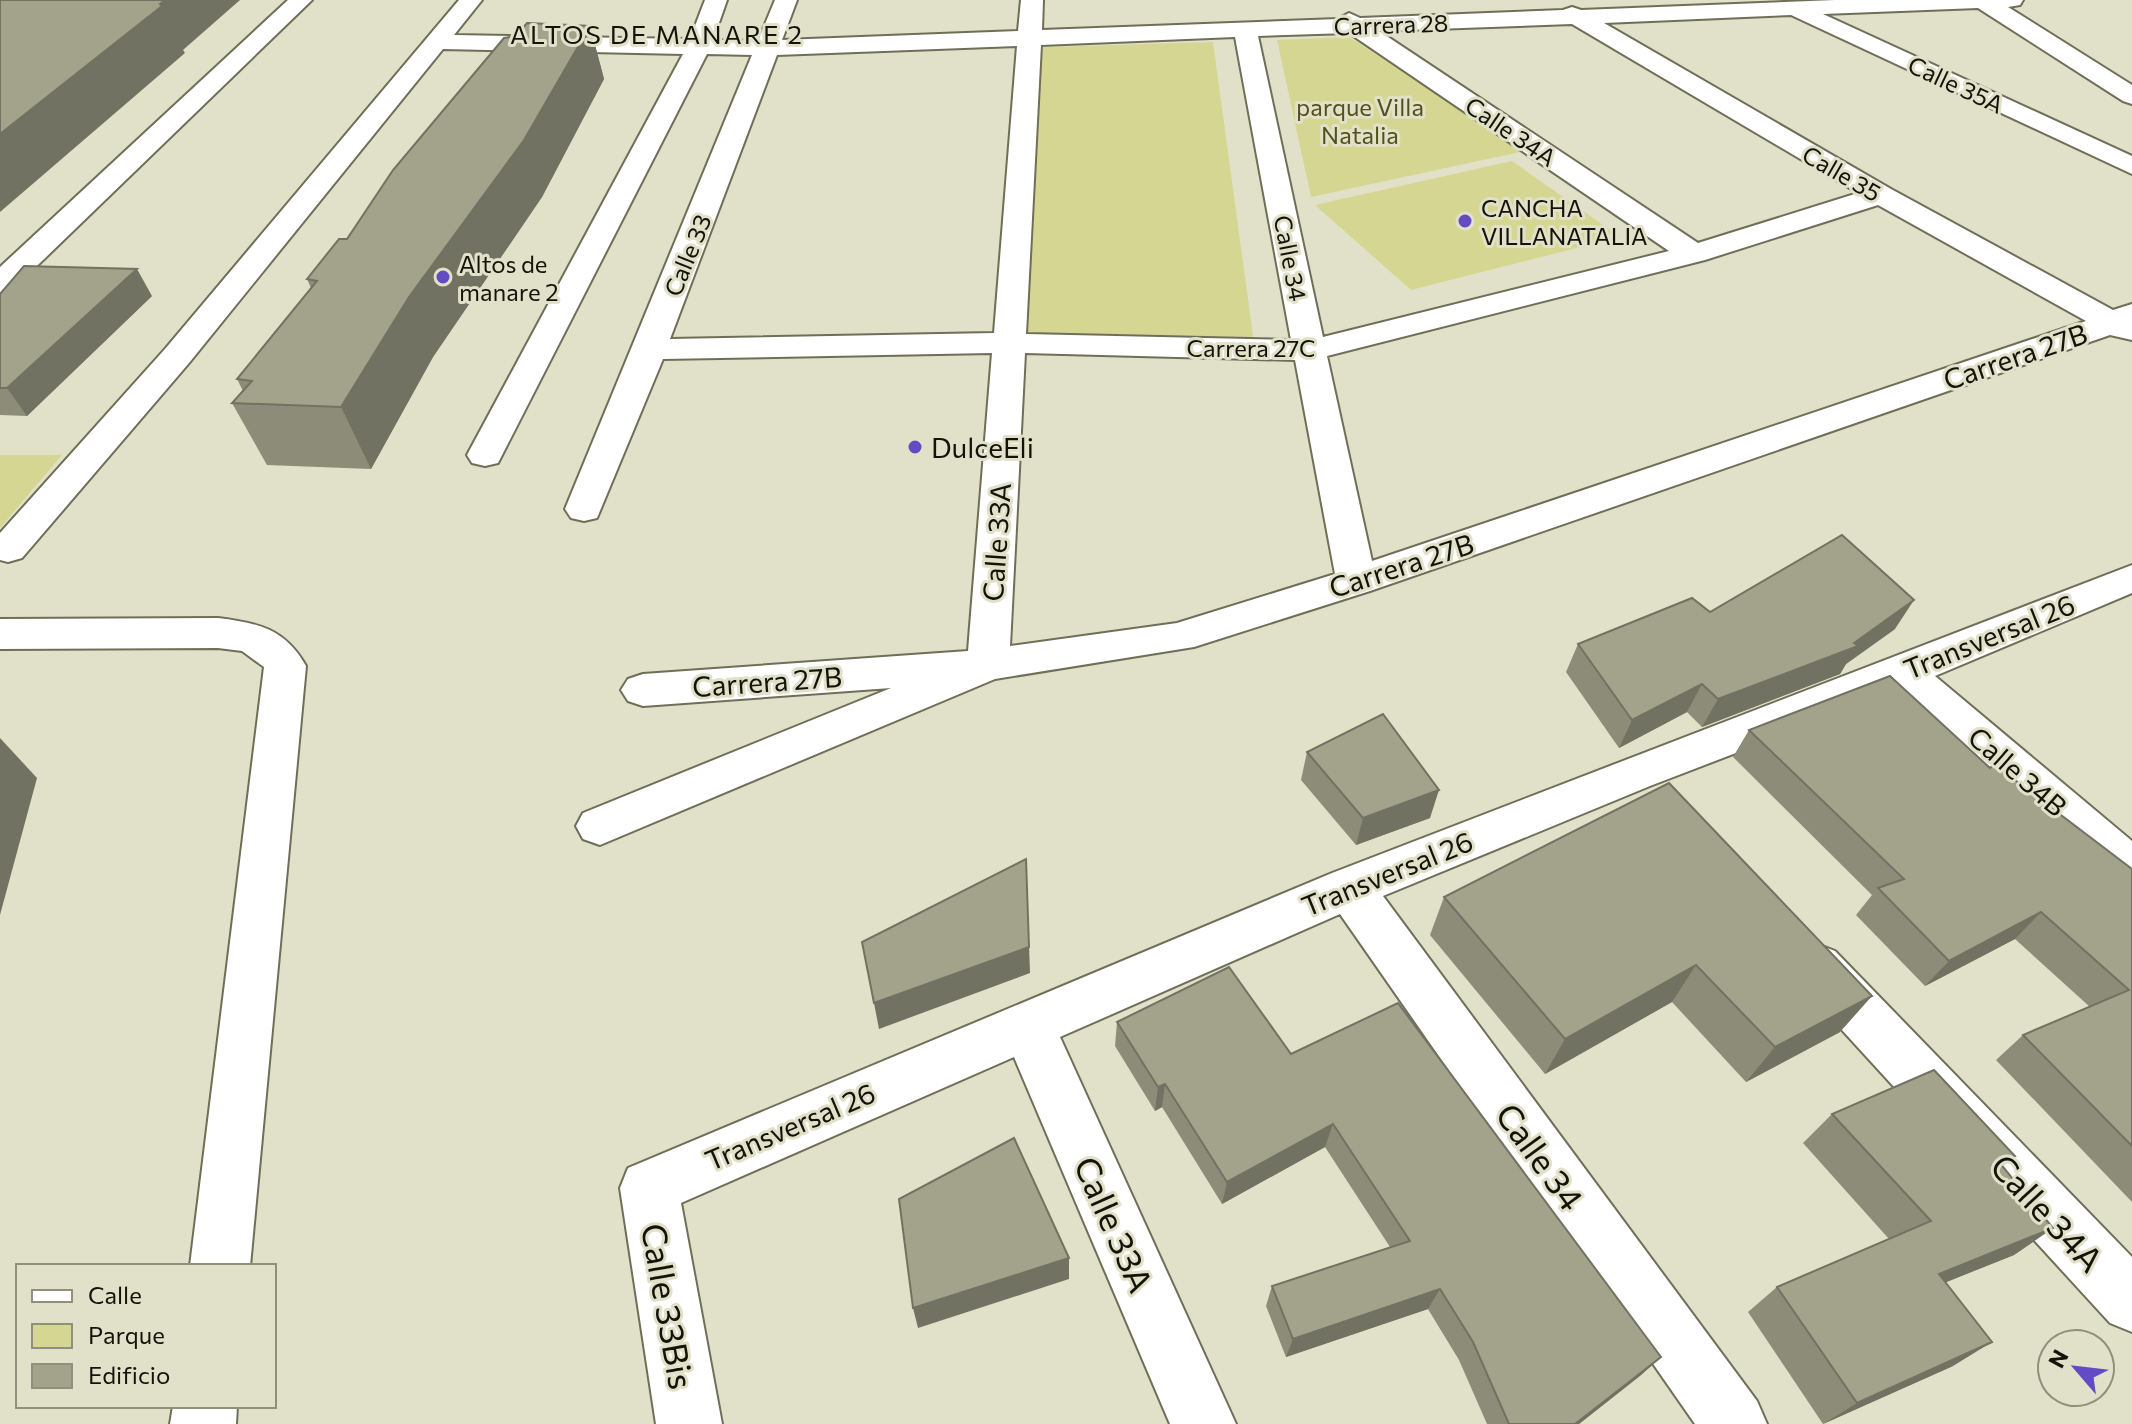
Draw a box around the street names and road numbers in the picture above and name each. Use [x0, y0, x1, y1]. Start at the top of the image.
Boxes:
street label: Carrera 28 [1333, 8, 1449, 40]
street label: Calle 35A [1904, 49, 2008, 119]
street label: Calle 34A [1460, 90, 1562, 172]
street label: Calle 35 [1798, 139, 1886, 207]
street label: Calle 33 [657, 210, 717, 300]
street label: Calle 34 [1269, 213, 1313, 303]
street label: Carrera 27B [1939, 316, 2091, 396]
street label: Carrera 27C [1186, 333, 1316, 362]
street label: Calle 33A [975, 482, 1017, 602]
street label: Carrera 27B [1325, 526, 1477, 604]
street label: Transversal 26 [1899, 586, 2079, 686]
street label: Carrera 27B [691, 659, 843, 703]
street label: Calle 34B [1962, 719, 2074, 823]
street label: Transversal 26 [1297, 823, 1477, 923]
street label: Transversal 26 [700, 1075, 880, 1177]
street label: Calle 34 [1488, 1094, 1594, 1218]
street label: Calle 34A [1983, 1144, 2113, 1280]
street label: Calle 33A [1066, 1150, 1164, 1298]
street label: Calle 33Bis [634, 1220, 704, 1392]

